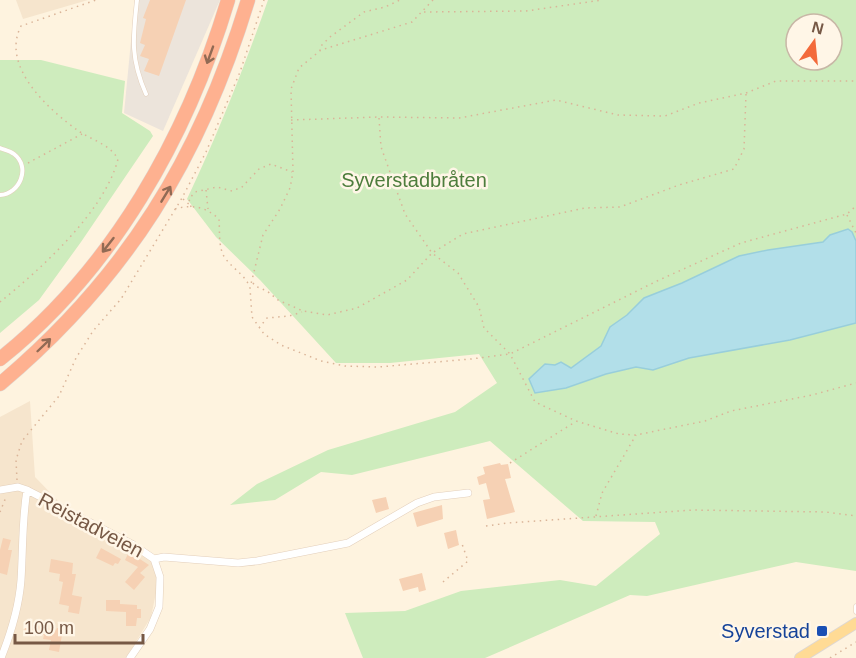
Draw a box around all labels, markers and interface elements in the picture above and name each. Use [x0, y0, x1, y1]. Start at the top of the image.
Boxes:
north arrow [784, 12, 844, 72]
text: N [810, 18, 826, 38]
one-way arrow [203, 46, 214, 64]
park label: Syverstadbråten [341, 169, 487, 191]
one-way arrow [160, 186, 172, 203]
one-way arrow [102, 237, 115, 253]
one-way arrow [36, 338, 51, 352]
street label: Reistadveien [35, 488, 147, 562]
scale bar [15, 607, 142, 645]
text: 100 m [24, 618, 74, 638]
place label: Syverstad [721, 620, 810, 642]
marker: Syverstad [815, 624, 829, 638]

